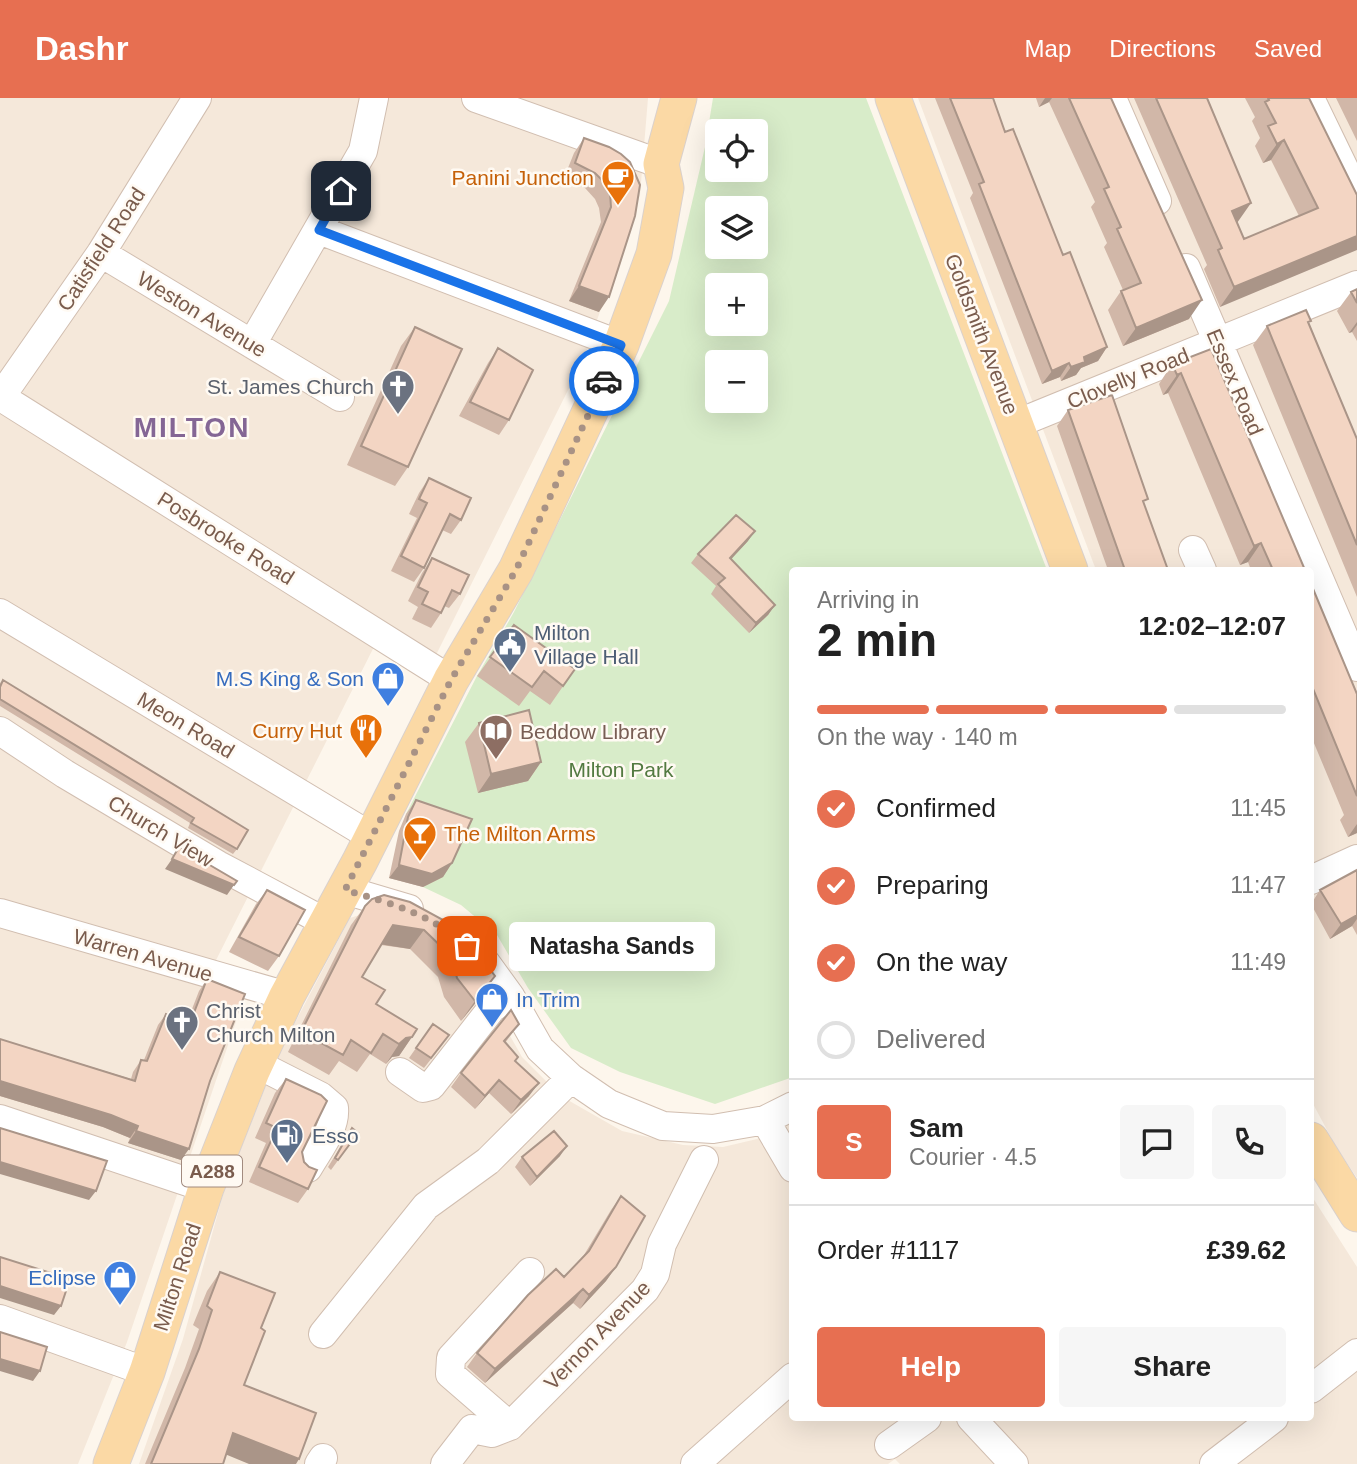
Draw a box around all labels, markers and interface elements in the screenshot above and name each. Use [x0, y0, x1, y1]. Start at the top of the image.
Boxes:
text: Dashr [35, 30, 129, 67]
text: Map [1025, 35, 1071, 62]
text: Directions [1109, 35, 1216, 62]
text: Saved [1254, 35, 1322, 62]
map controls [705, 119, 768, 413]
button: locate [705, 119, 768, 182]
cafe icon: Panini Junction [599, 158, 637, 207]
pin [311, 161, 371, 221]
place label: Panini Junction [452, 166, 594, 189]
icon: home [322, 172, 360, 210]
street label: Catisfield Road [53, 183, 149, 315]
button: layers [705, 196, 768, 259]
street label: Goldsmith Avenue [941, 250, 1023, 418]
street label: Weston Avenue [133, 266, 271, 362]
button: + [705, 273, 768, 336]
street label: Essex Road [1202, 325, 1268, 439]
street label: Clovelly Road [1064, 343, 1192, 413]
courier [569, 346, 639, 416]
button: − [705, 350, 768, 413]
icon: car [585, 362, 623, 400]
church icon: St. James Church [379, 367, 417, 416]
place label: St. James Church [207, 375, 374, 398]
district label: MILTON [134, 412, 250, 443]
street label: Posbrooke Road [154, 487, 298, 589]
text: Arriving in [817, 587, 919, 613]
text: 12:02–12:07 [1139, 611, 1286, 641]
text: 2 min [817, 614, 937, 666]
place label: Milton Village Hall [534, 621, 639, 668]
public building icon: Milton Village Hall [491, 625, 529, 674]
shop icon: M.S King & Son [369, 659, 407, 708]
place label: M.S King & Son [216, 667, 364, 690]
street label: Meon Road [134, 687, 238, 763]
restaurant icon: Curry Hut [347, 711, 385, 760]
library icon: Beddow Library [477, 712, 515, 761]
place label: Curry Hut [252, 719, 342, 742]
place label: Beddow Library [520, 720, 666, 743]
text: On the way · 140 m [817, 724, 1018, 750]
park label: Milton Park [568, 758, 674, 781]
icon: check [817, 790, 855, 828]
street label: Church View [104, 791, 218, 872]
text: Confirmed [876, 793, 996, 823]
text: 11:45 [1230, 795, 1286, 821]
bar icon: The Milton Arms [401, 814, 439, 863]
place label: The Milton Arms [444, 822, 596, 845]
icon: check [817, 867, 855, 905]
text: Preparing [876, 870, 989, 900]
text: 11:47 [1230, 872, 1286, 898]
pin [437, 916, 497, 976]
callout: Natasha Sands [509, 922, 716, 970]
street label: Warren Avenue [71, 924, 215, 986]
icon: bag [448, 927, 486, 965]
text: Natasha Sands [530, 933, 694, 959]
icon: check [817, 944, 855, 982]
text: On the way [876, 947, 1008, 977]
text: 11:49 [1230, 949, 1286, 975]
shop icon: In Trim [473, 980, 511, 1029]
place label: In Trim [516, 988, 580, 1011]
place label: Christ Church Milton [206, 999, 336, 1046]
church icon: Christ Church Milton [163, 1003, 201, 1052]
text: Delivered [876, 1024, 986, 1054]
button: chat [1120, 1105, 1194, 1179]
button: phone [1212, 1105, 1286, 1179]
text: Sam [909, 1113, 964, 1143]
fuel station icon: Esso [268, 1116, 306, 1165]
place label: Esso [312, 1124, 359, 1147]
text: S [845, 1127, 863, 1157]
text: Courier · 4.5 [909, 1144, 1037, 1170]
road number: A288 [182, 1156, 242, 1186]
street label: Milton Road [149, 1220, 205, 1334]
text: Order #1117 [817, 1235, 959, 1265]
text: £39.62 [1206, 1235, 1286, 1265]
shop icon: Eclipse [101, 1258, 139, 1307]
place label: Eclipse [28, 1266, 96, 1289]
street label: Vernon Avenue [539, 1276, 655, 1394]
button: Help [817, 1327, 1045, 1407]
button: Share [1059, 1327, 1286, 1407]

